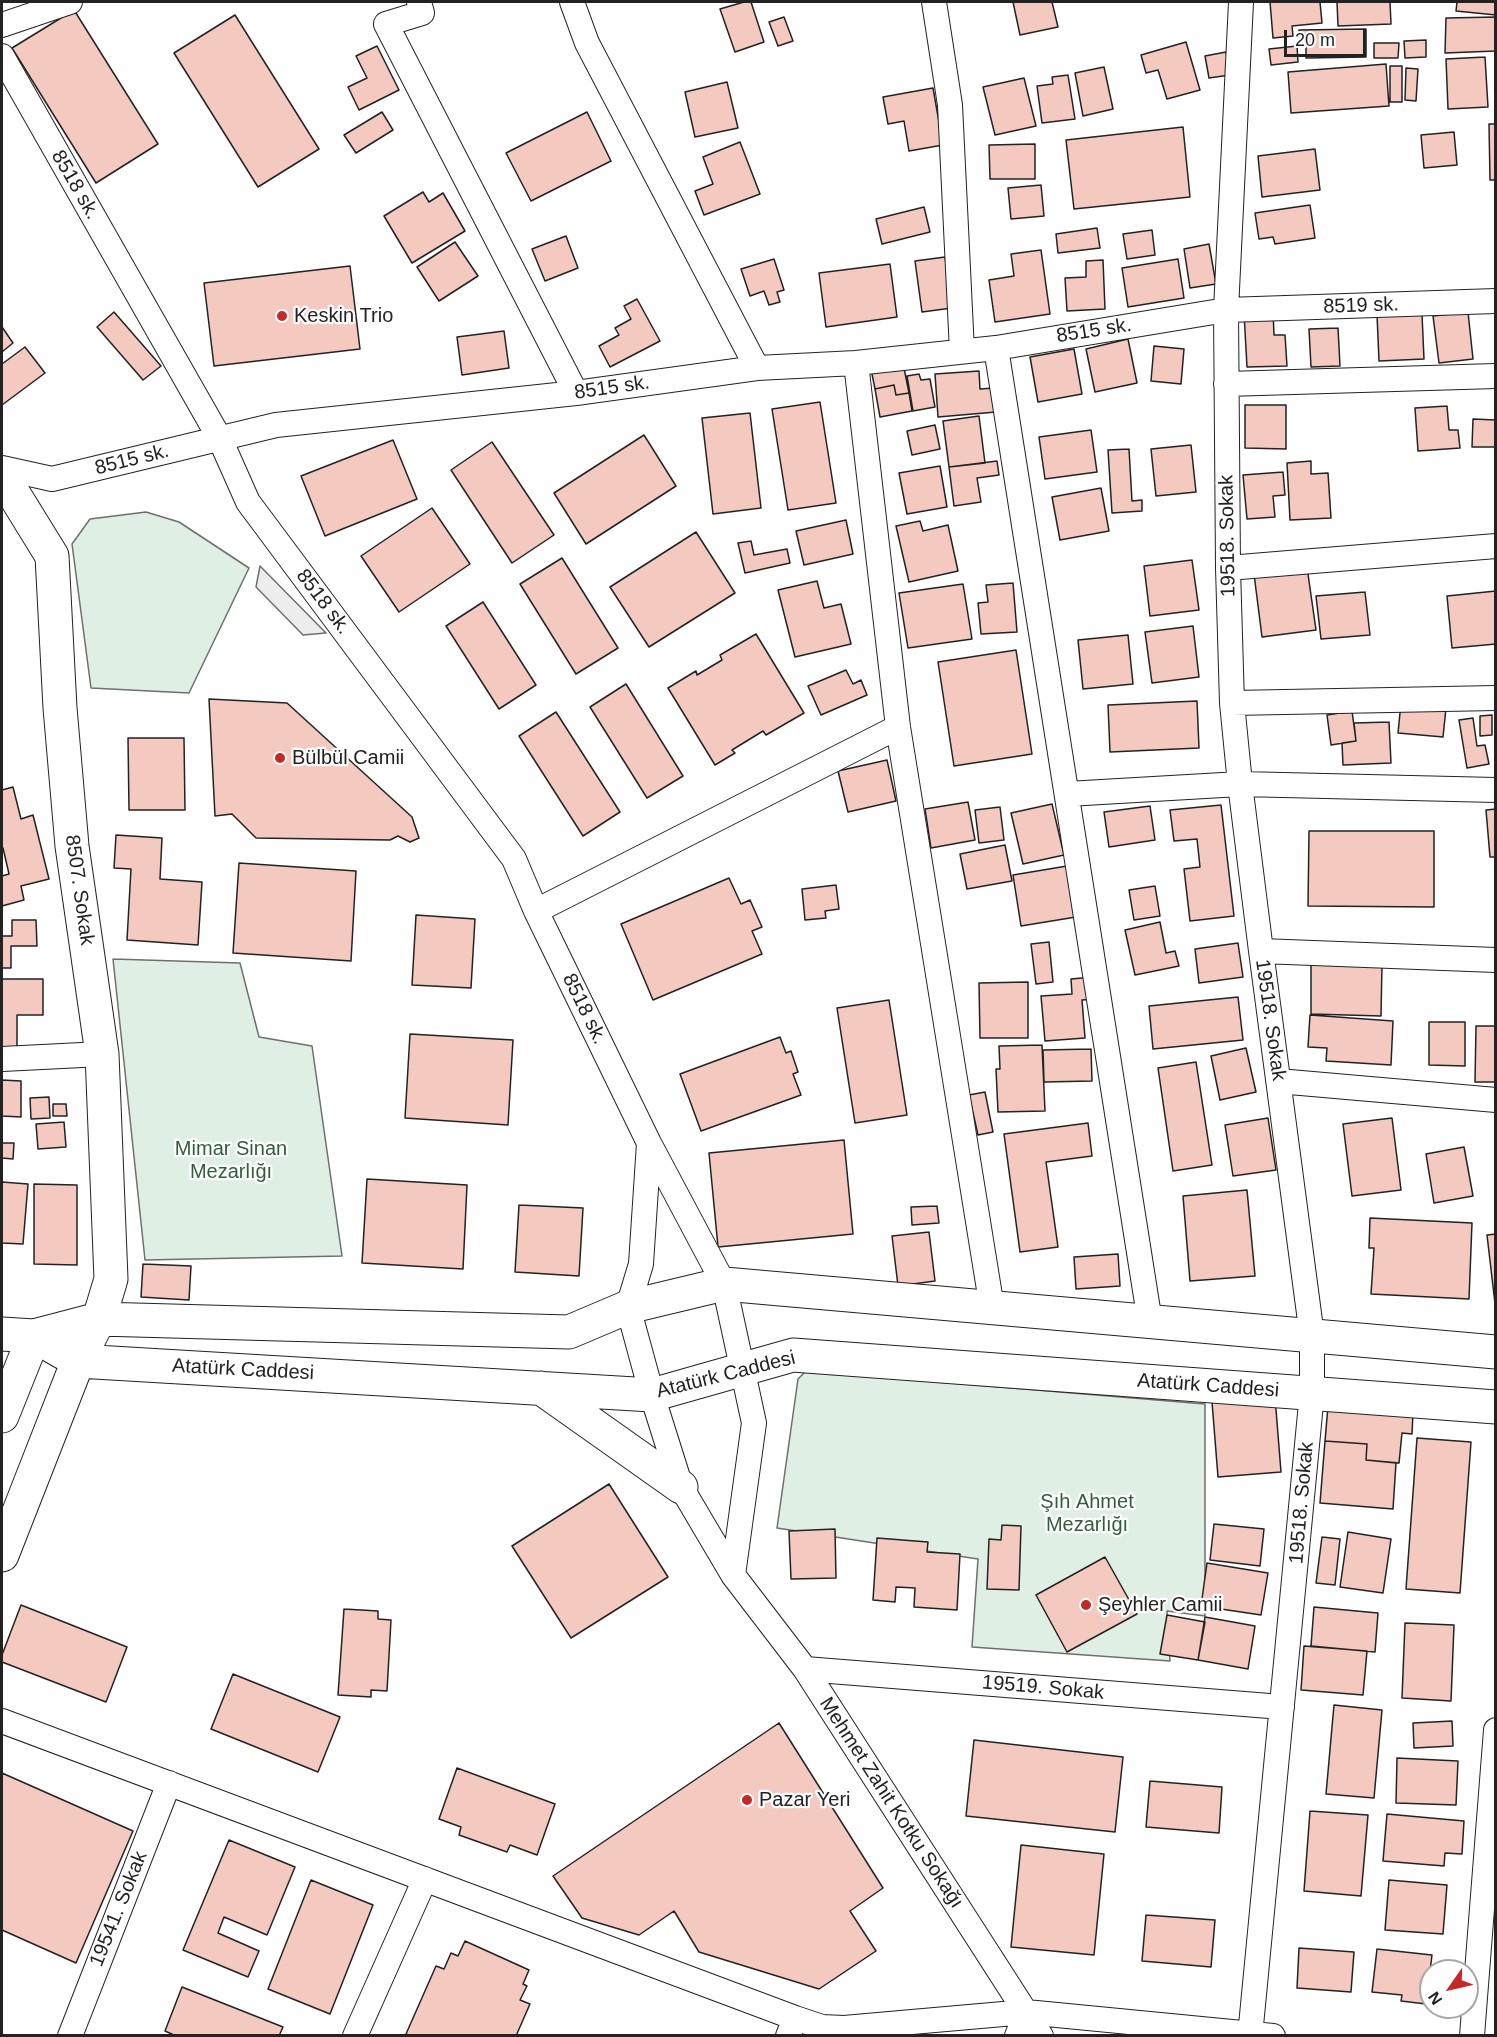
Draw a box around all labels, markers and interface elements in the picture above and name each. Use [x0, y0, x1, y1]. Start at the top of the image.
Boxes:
scale bar [1287, 18, 1370, 56]
text: 20 m [1295, 30, 1335, 50]
street label: 8518 sk. [46, 146, 104, 224]
street label: 8519 sk. [1323, 293, 1399, 319]
place label: Keskin Trio [294, 304, 393, 328]
marker: Keskin Trio [275, 309, 289, 323]
street label: 8515 sk. [1055, 313, 1133, 349]
street label: 8515 sk. [573, 371, 651, 405]
street label: 8515 sk. [92, 439, 172, 481]
street label: 19518. Sokak [1215, 475, 1241, 597]
street label: 8518 sk. [291, 565, 355, 639]
place label: Bülbül Camii [292, 746, 404, 770]
marker: Bülbül Camii [273, 751, 287, 765]
street label: 8507. Sokak [59, 833, 99, 947]
street label: 19518. Sokak [1250, 958, 1290, 1082]
street label: 8518 sk. [557, 970, 611, 1048]
park label: Mimar Sinan Mezarlığı [175, 1137, 287, 1184]
street label: Atatürk Caddesi [654, 1346, 798, 1404]
street label: Atatürk Caddesi [171, 1354, 315, 1386]
street label: Atatürk Caddesi [1136, 1369, 1280, 1403]
street label: 19518. Sokak [1285, 1441, 1319, 1565]
park label: Şıh Ahmet Mezarlığı [1040, 1490, 1134, 1537]
place label: Şeyhler Camii [1098, 1593, 1222, 1617]
marker: Şeyhler Camii [1079, 1598, 1093, 1612]
street label: 19519. Sokak [981, 1671, 1105, 1705]
street label: Mehmet Zahit Kotku Sokağı [814, 1693, 968, 1913]
place label: Pazar Yeri [759, 1788, 851, 1812]
marker: Pazar Yeri [740, 1793, 754, 1807]
street label: 19541. Sokak [85, 1848, 153, 1970]
north arrow [1419, 1959, 1479, 2019]
text: N [1425, 1989, 1446, 2008]

